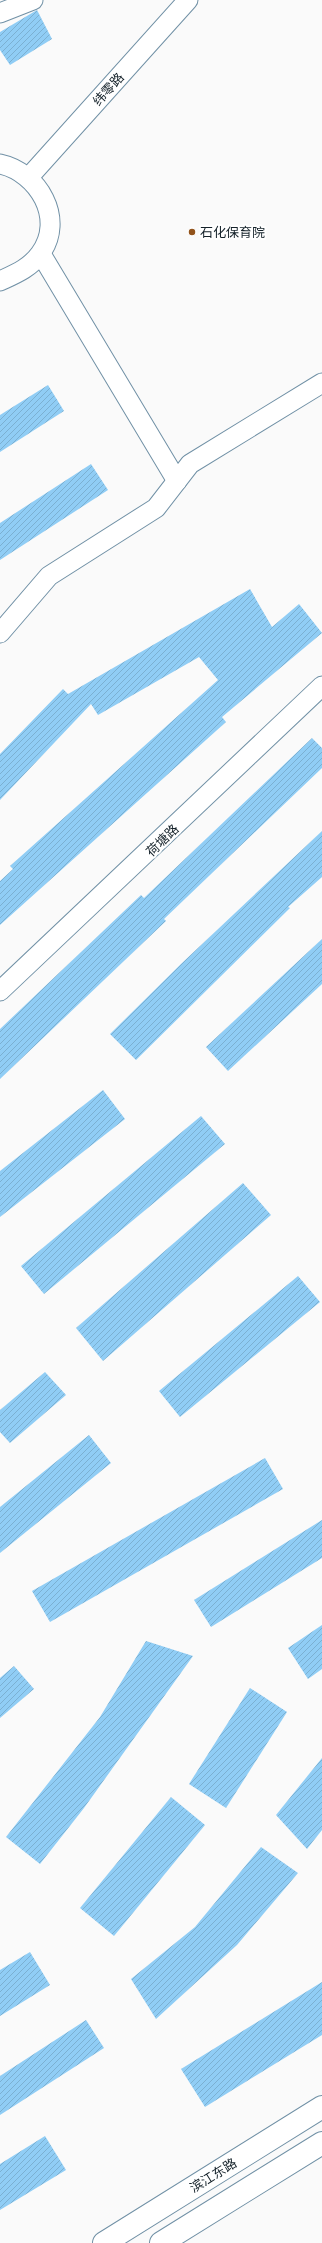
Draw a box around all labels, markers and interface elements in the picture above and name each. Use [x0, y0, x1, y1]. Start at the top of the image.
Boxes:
street label: 纬零路 [89, 69, 127, 109]
place label: 石化保育院 [200, 224, 265, 240]
marker: 石化保育院 [187, 227, 197, 237]
street label: 荷塘路 [142, 821, 182, 859]
street label: 滨江东路 [187, 2154, 239, 2196]

